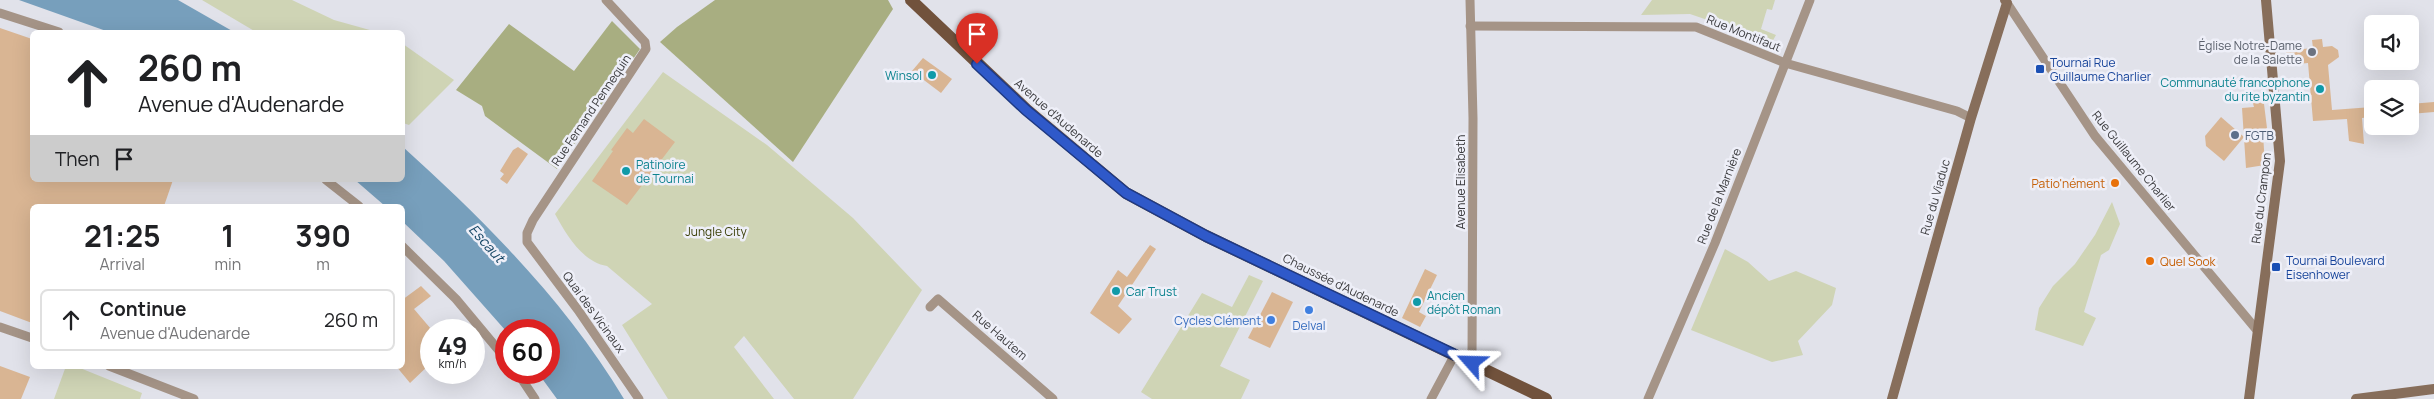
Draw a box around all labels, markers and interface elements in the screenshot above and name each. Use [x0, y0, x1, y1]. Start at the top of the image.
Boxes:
street label: Rue Montifaut [1704, 10, 1784, 56]
pin [956, 13, 998, 64]
map controls [2364, 15, 2419, 135]
button: sound [2364, 15, 2419, 70]
icon: arrive [963, 20, 991, 48]
place label: Église Notre-Dame de la Salette [2198, 37, 2302, 68]
text: 260 m [138, 44, 242, 92]
marker: Église Notre-Dame de la Salette [2306, 46, 2318, 58]
icon: ahead [55, 50, 120, 115]
street label: Rue Fernand Pennequin [547, 51, 635, 169]
place label: Tournai Rue Guillaume Charlier [2050, 54, 2152, 85]
marker: Tournai Rue Guillaume Charlier [2034, 63, 2046, 75]
place label: Winsol [885, 67, 922, 84]
marker: Winsol [926, 69, 938, 81]
place label: Communauté francophone du rite byzantin [2161, 74, 2310, 105]
street label: Avenue d'Audenarde [1011, 75, 1107, 161]
button: layers [2364, 80, 2419, 135]
marker: Communauté francophone du rite byzantin [2314, 83, 2326, 95]
text: Avenue d'Audenarde [138, 89, 344, 119]
street label: Rue Guillaume Charlier [2088, 107, 2180, 215]
place label: FGTB [2245, 127, 2274, 144]
marker: FGTB [2229, 129, 2241, 141]
street label: Avenue Elisabeth [1452, 135, 1469, 229]
icon: arrive [110, 145, 138, 173]
street label: Rue de la Marnière [1693, 145, 1745, 247]
text: Then [55, 146, 100, 172]
street label: Rue du Crampon [2247, 152, 2275, 244]
place label: Patinoire de Tournai [636, 156, 694, 187]
street label: Rue du Viaduc [1916, 157, 1954, 237]
marker: Patinoire de Tournai [620, 165, 632, 177]
place label: Patio'nément [2032, 175, 2105, 192]
marker: Patio'nément [2109, 177, 2121, 189]
text: 21:25 [84, 215, 161, 256]
text: 1 [221, 215, 234, 256]
text: 390 [295, 215, 351, 256]
water label: Escaut [465, 220, 510, 267]
park label: Jungle City [685, 223, 747, 240]
street label: Chaussée d'Audenarde [1280, 249, 1402, 321]
place label: Tournai Boulevard Eisenhower [2286, 252, 2385, 283]
text: Arrival [99, 253, 145, 275]
text: min [215, 253, 241, 275]
text: m [316, 253, 330, 275]
place label: Quel Sook [2160, 253, 2217, 270]
marker: Quel Sook [2144, 255, 2156, 267]
marker: Tournai Boulevard Eisenhower [2270, 261, 2282, 273]
street label: Quai des Vicinaux [559, 268, 630, 357]
place label: Car Trust [1126, 283, 1177, 300]
marker: Car Trust [1110, 285, 1122, 297]
place label: Ancien dépôt Roman [1427, 287, 1501, 318]
text: Continue [100, 296, 186, 322]
marker: Ancien dépôt Roman [1411, 296, 1423, 308]
marker: Delval [1303, 304, 1315, 316]
icon: ahead [57, 306, 85, 334]
street label: Rue Hautem [969, 306, 1031, 364]
text: 260 m [324, 307, 378, 333]
place label: Cycles Clément [1174, 312, 1261, 329]
marker: Cycles Clément [1265, 314, 1277, 326]
place label: Delval [1292, 317, 1326, 334]
speed limit sign: 60 [495, 319, 560, 384]
text: Avenue d'Audenarde [100, 322, 250, 344]
text: 49 [437, 328, 468, 363]
position arrow [1445, 336, 1497, 388]
text: km/h [439, 355, 466, 372]

